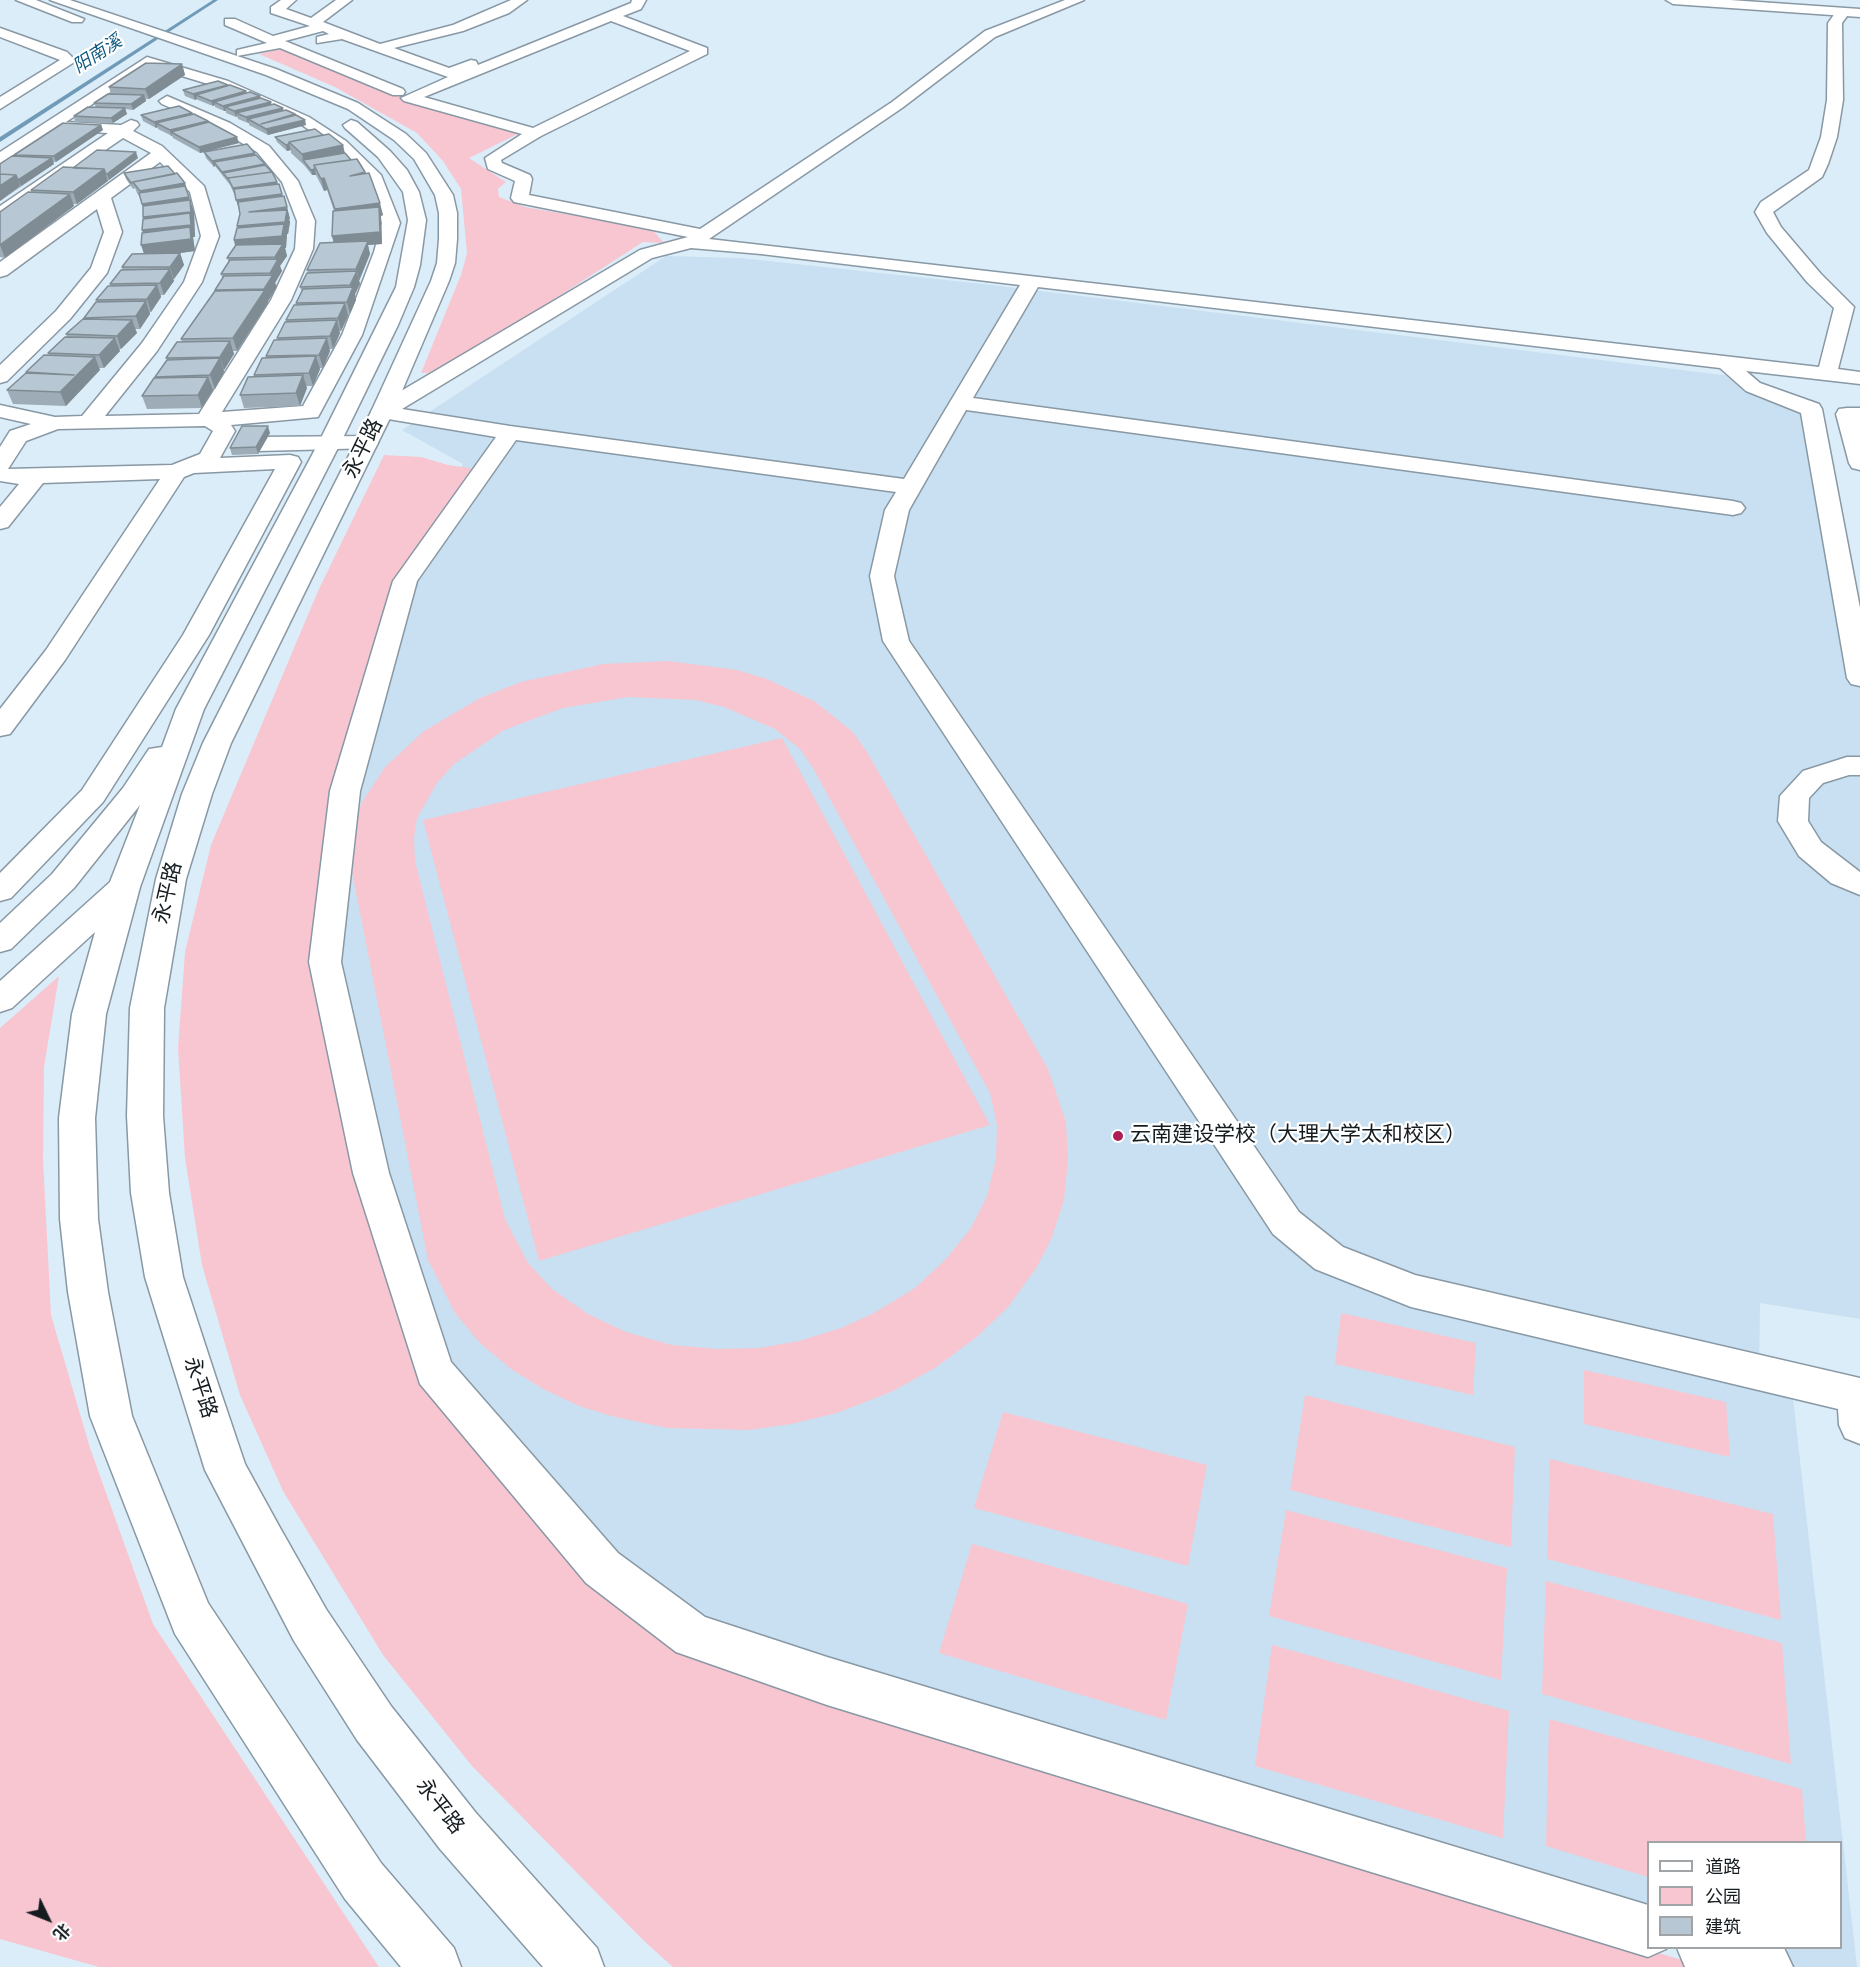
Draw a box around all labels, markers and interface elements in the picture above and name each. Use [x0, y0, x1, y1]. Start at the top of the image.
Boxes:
water label: 阳南溪 [69, 31, 127, 79]
street label: 永平路 [339, 415, 389, 483]
street label: 永平路 [150, 859, 188, 927]
place label: 云南建设学校（大理大学太和校区） [1130, 1123, 1466, 1149]
marker: 云南建设学校（大理大学太和校区） [1111, 1129, 1125, 1143]
street label: 永平路 [177, 1354, 221, 1422]
street label: 永平路 [410, 1774, 468, 1840]
legend [1647, 1841, 1842, 1949]
text: 道路 [1705, 1854, 1741, 1880]
text: 公园 [1705, 1884, 1741, 1910]
north arrow [18, 1889, 78, 1949]
text: 建筑 [1705, 1914, 1741, 1940]
text: 北 [48, 1918, 75, 1945]

